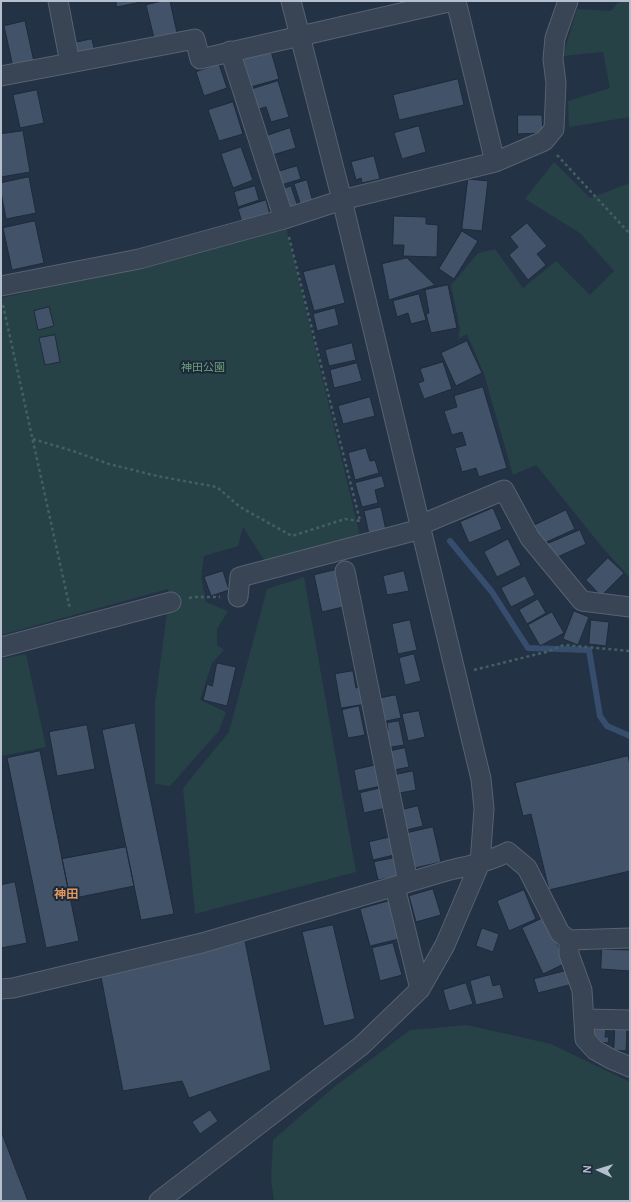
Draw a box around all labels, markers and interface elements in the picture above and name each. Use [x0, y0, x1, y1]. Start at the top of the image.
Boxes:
park label: 神田公園 [181, 361, 225, 375]
district label: 神田 [54, 888, 78, 902]
north arrow [579, 1150, 619, 1190]
text: N [579, 1165, 594, 1174]

